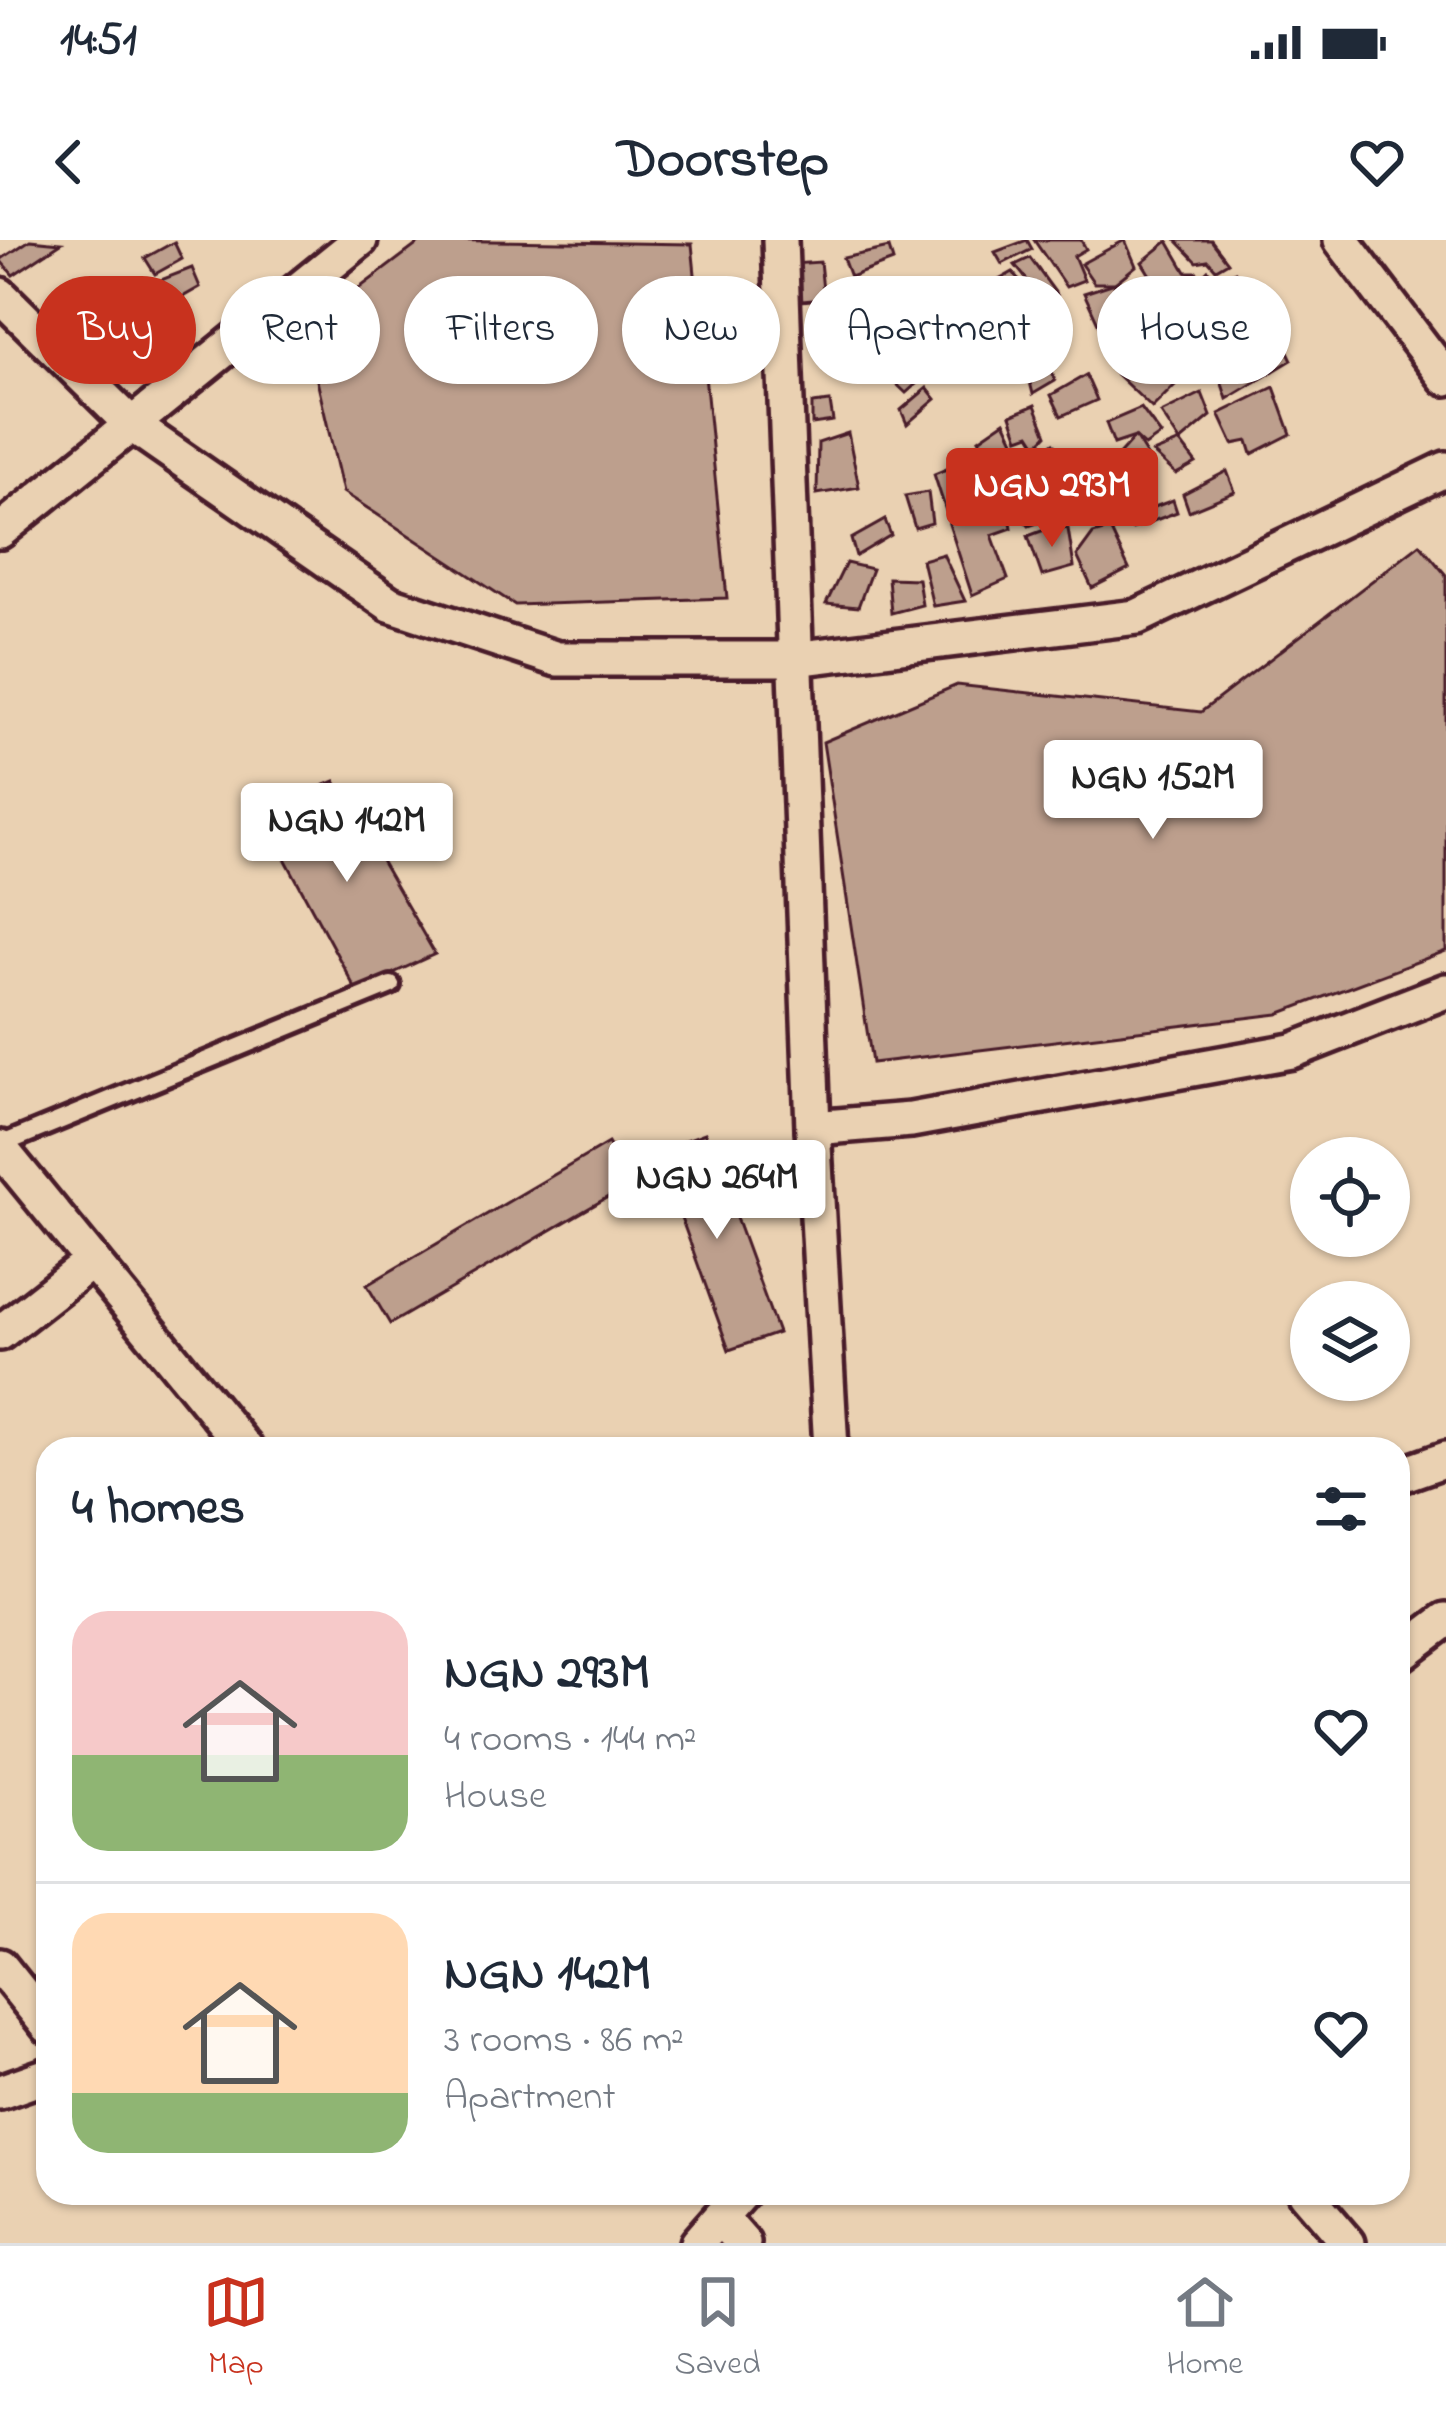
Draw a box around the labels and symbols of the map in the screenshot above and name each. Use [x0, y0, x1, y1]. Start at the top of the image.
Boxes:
pin: NGN 293M [928, 448, 1176, 550]
pin: NGN 152M [1029, 740, 1277, 842]
pin: NGN 142M [223, 783, 471, 885]
pin: NGN 264M [593, 1140, 841, 1242]

